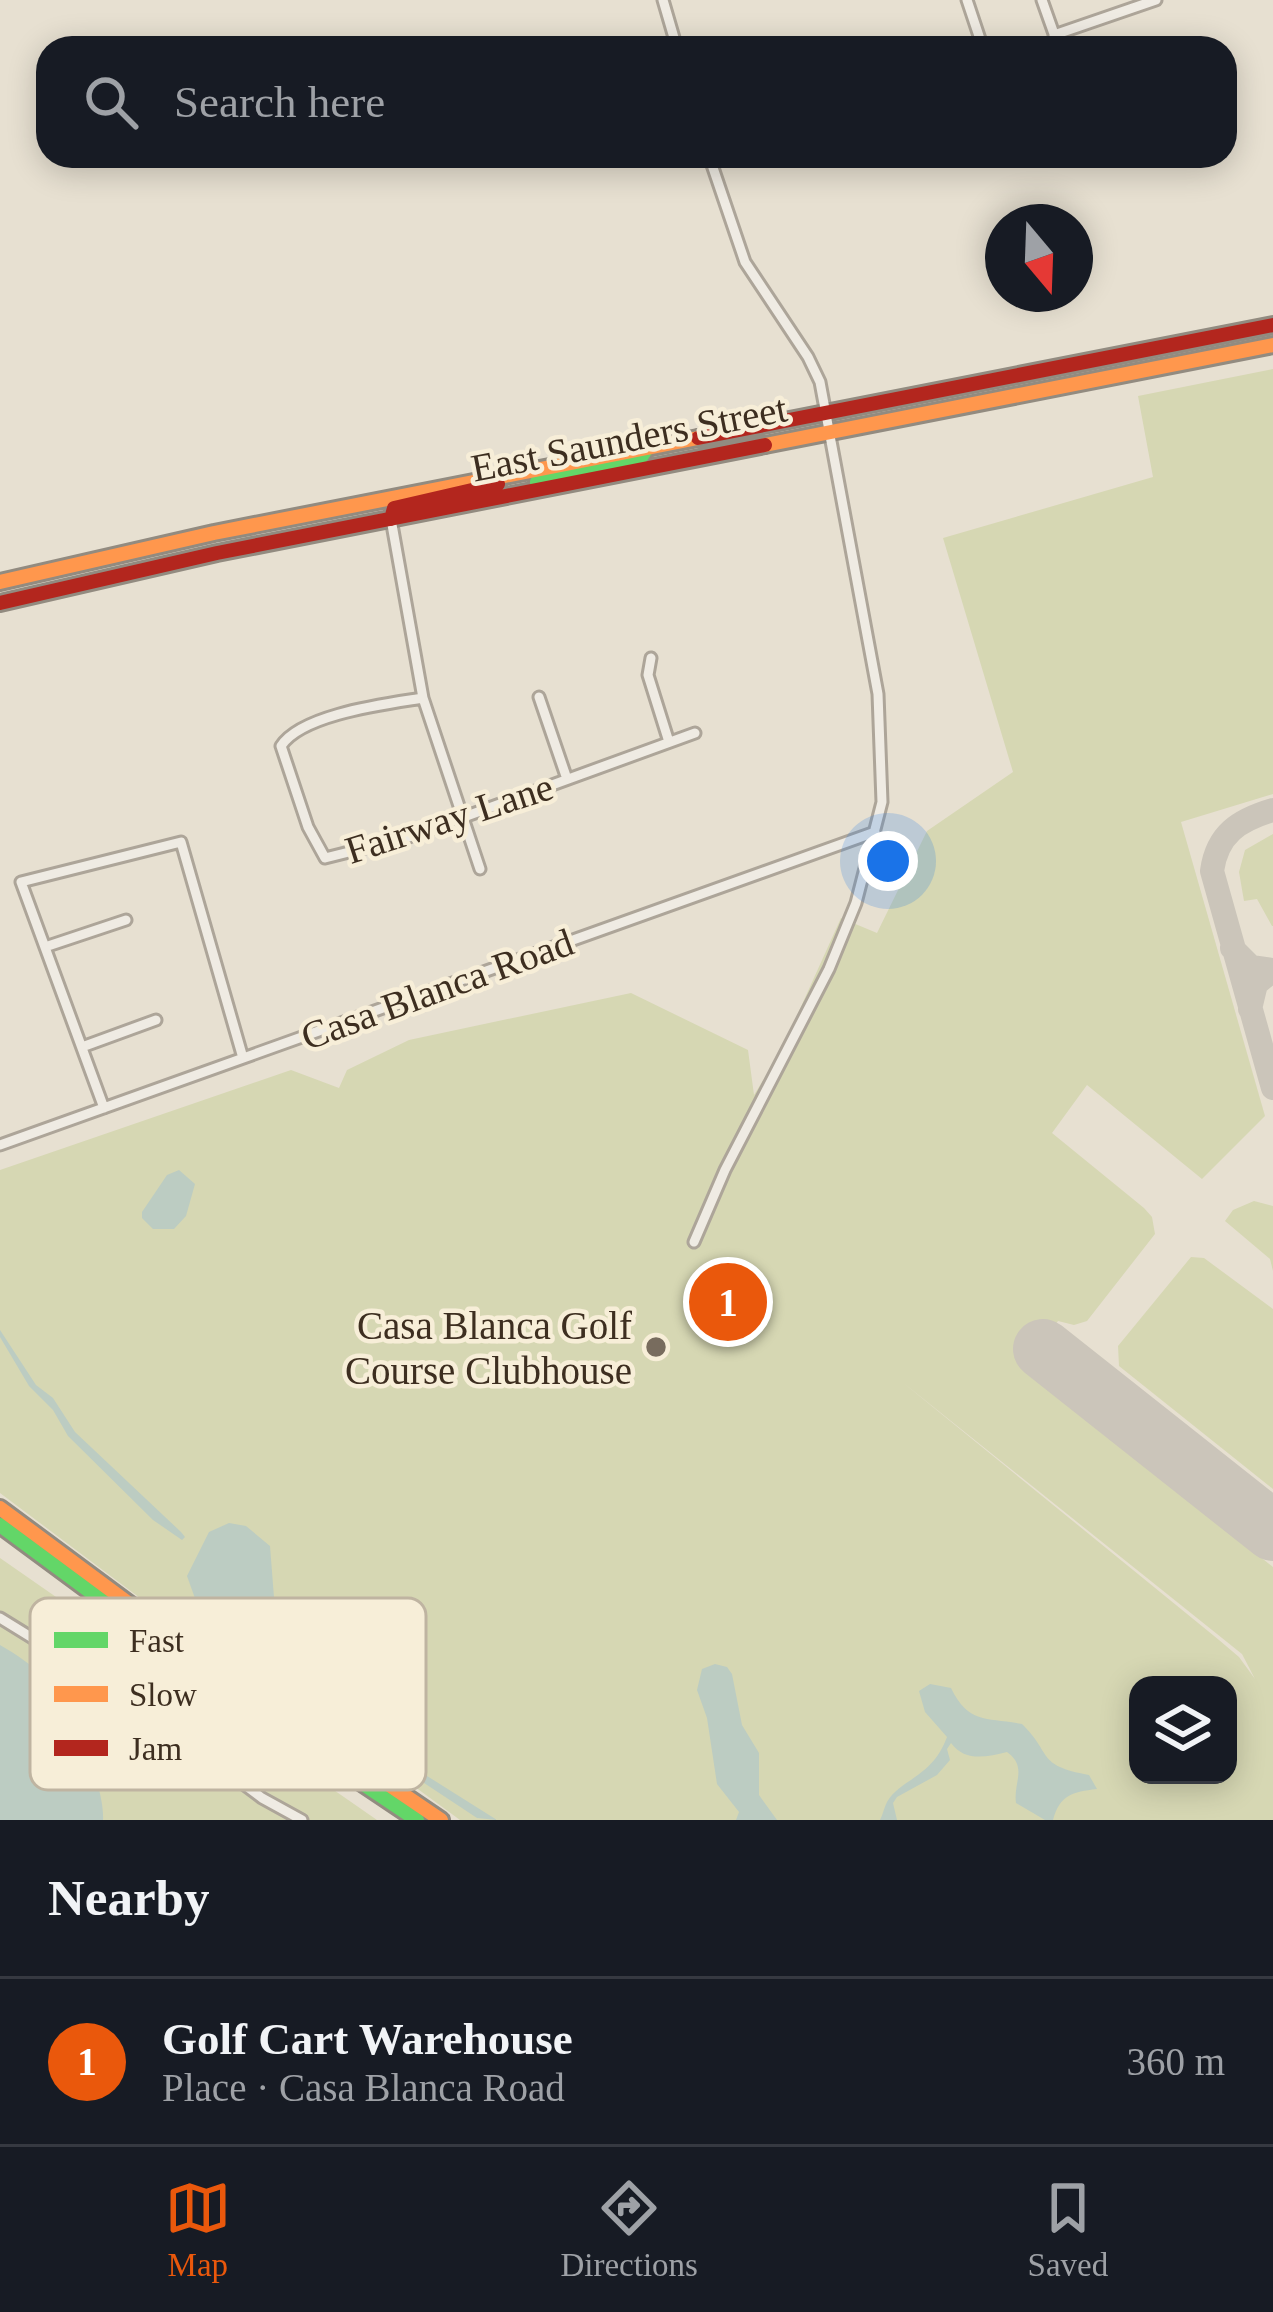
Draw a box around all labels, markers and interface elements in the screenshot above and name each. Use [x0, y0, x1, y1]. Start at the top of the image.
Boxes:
search box [36, 36, 1237, 168]
icon: search [78, 69, 144, 135]
text: Search here [174, 77, 385, 127]
north arrow [985, 204, 1093, 312]
street label: East Saunders Street [468, 386, 791, 490]
street label: Fairway Lane [340, 764, 558, 873]
your location [858, 831, 918, 891]
street label: Casa Blanca Road [295, 920, 579, 1058]
pin: 1 [689, 1257, 767, 1347]
place label: Casa Blanca Golf Course Clubhouse [345, 1304, 632, 1392]
marker: Casa Blanca Golf Course Clubhouse [643, 1334, 669, 1360]
legend [30, 1598, 426, 1790]
text: Fast [129, 1623, 184, 1659]
map controls [1129, 1676, 1237, 1784]
button: layers [1129, 1676, 1237, 1784]
text: Slow [129, 1677, 197, 1713]
text: Jam [129, 1731, 182, 1767]
text: Nearby [48, 1870, 209, 1926]
text: Golf Cart Warehouse [162, 2014, 573, 2064]
text: 1 [77, 2040, 97, 2083]
text: 360 m [1126, 2040, 1225, 2083]
text: Place · Casa Blanca Road [162, 2066, 565, 2109]
tab: Map [165, 2175, 231, 2284]
tab: Directions [560, 2175, 698, 2284]
tab: Saved [1028, 2175, 1108, 2284]

